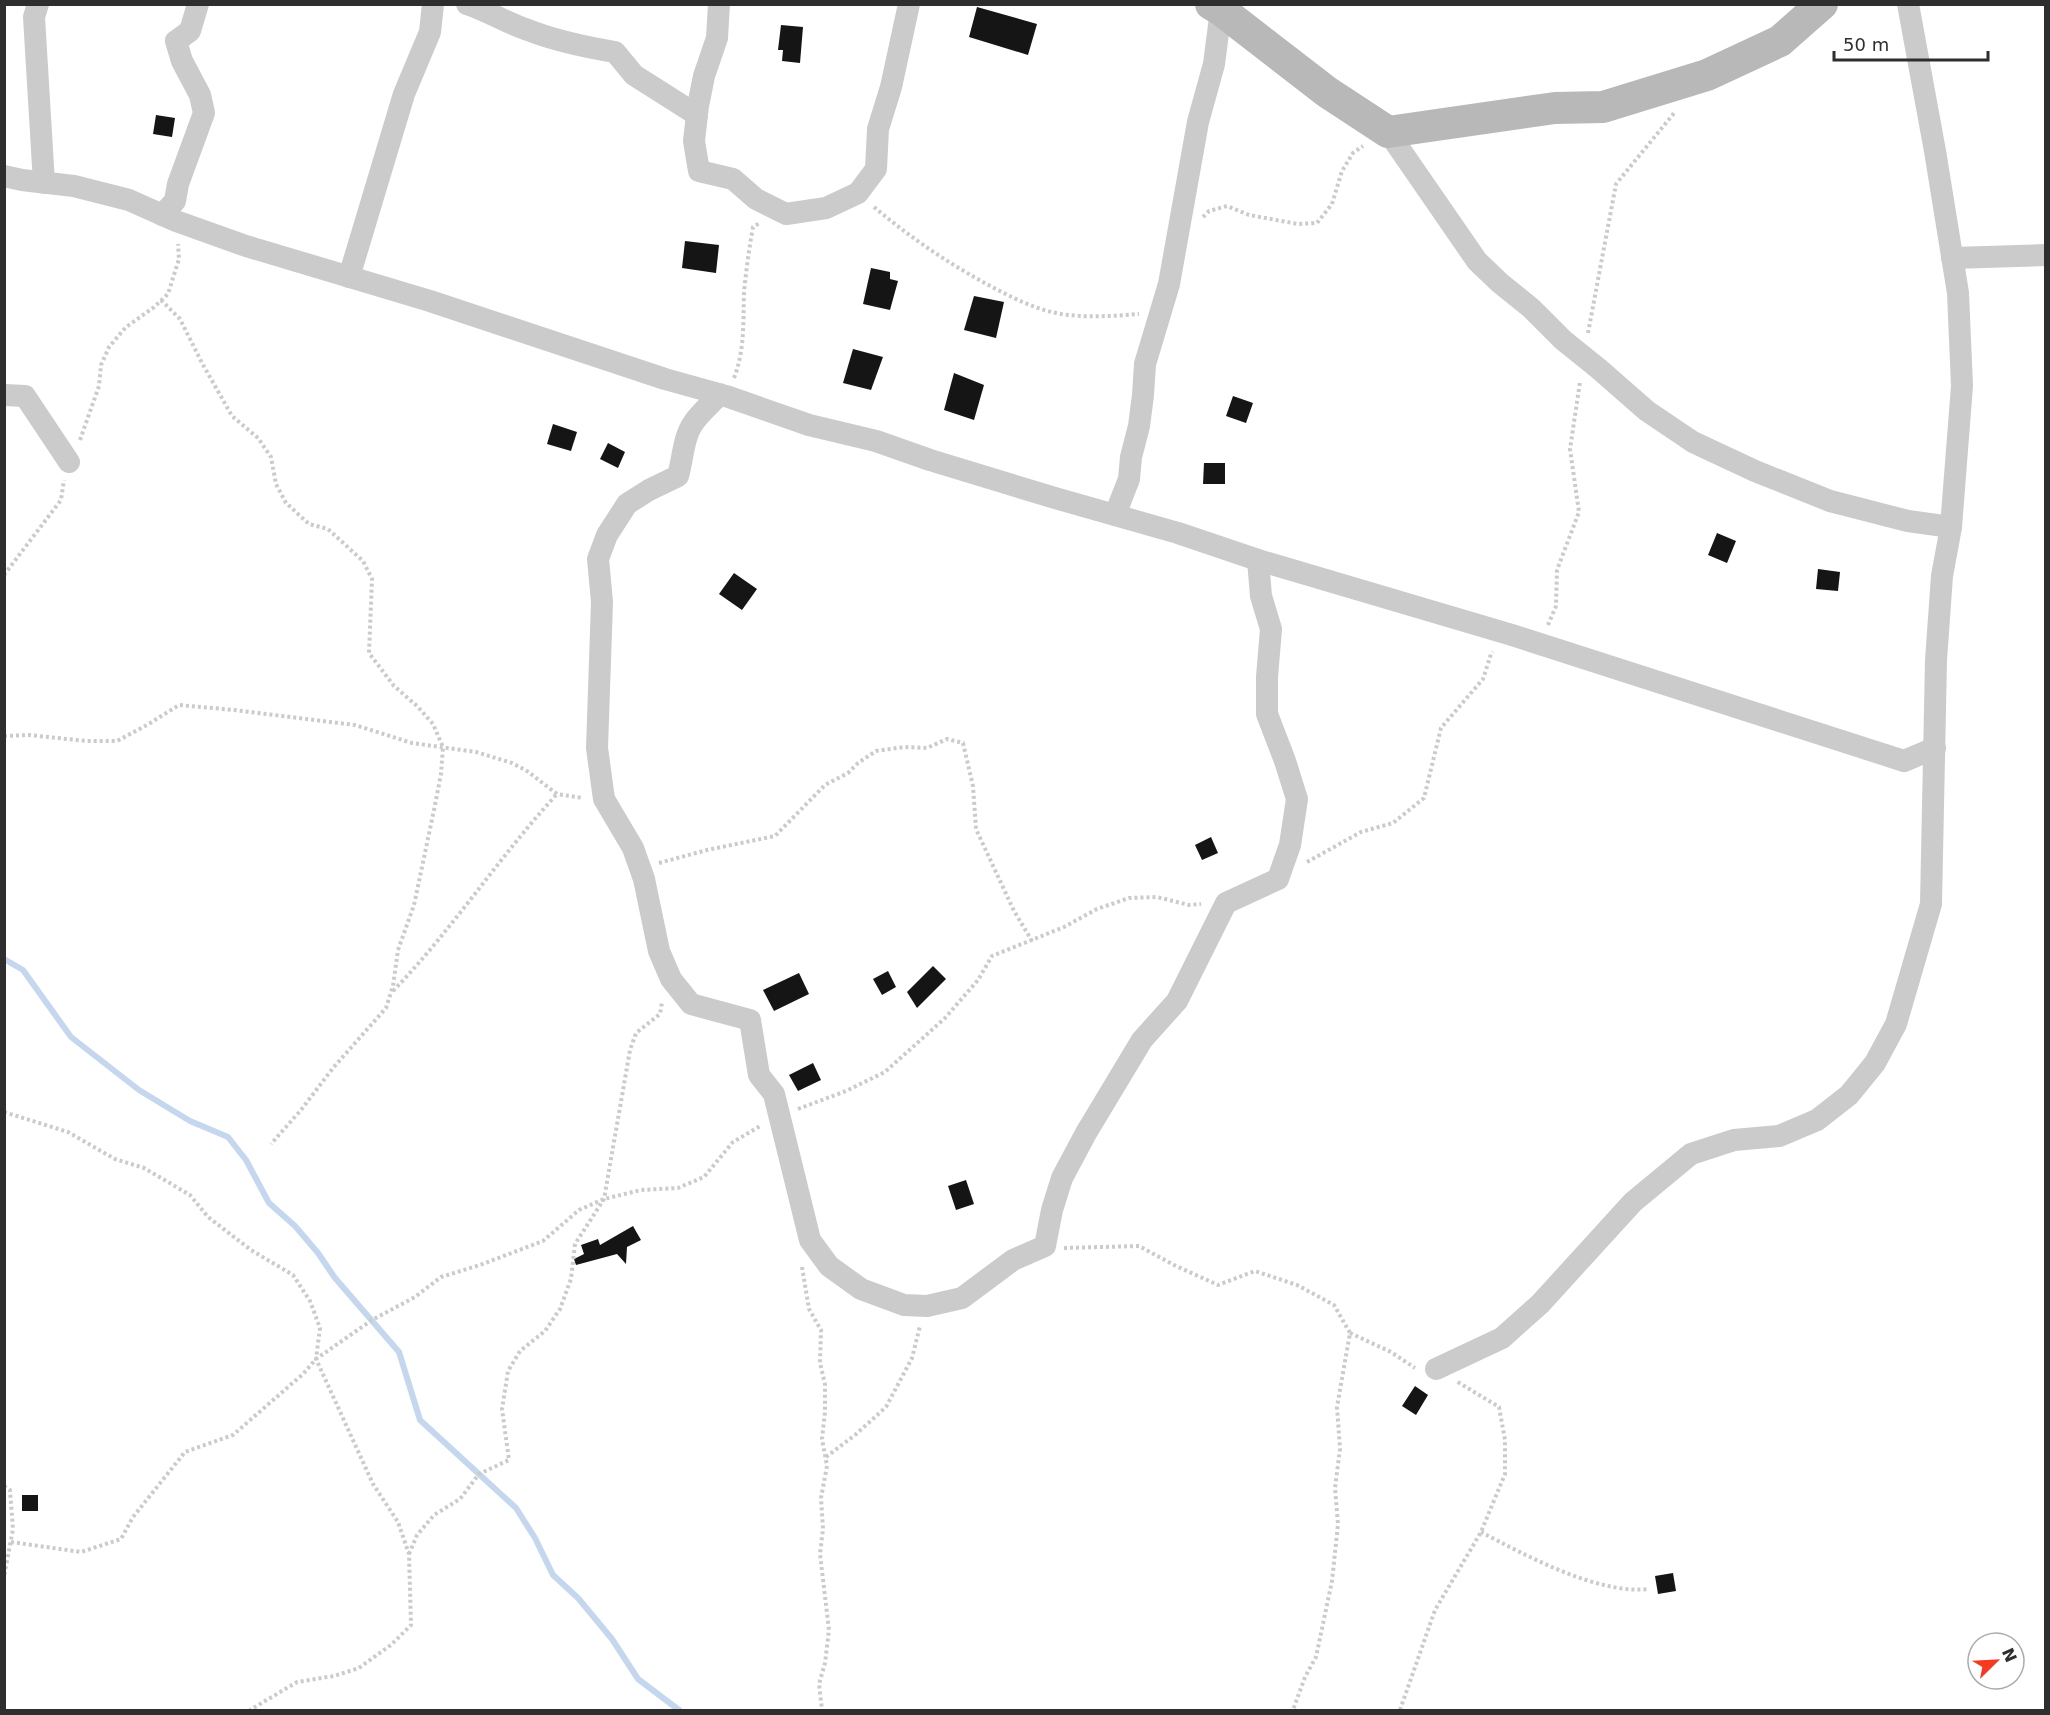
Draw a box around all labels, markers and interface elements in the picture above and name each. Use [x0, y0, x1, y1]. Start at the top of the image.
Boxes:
scale bar [1834, 24, 1988, 62]
text: 50 m [1843, 34, 1889, 55]
north arrow [1966, 1631, 2026, 1691]
text: N [1998, 1645, 2021, 1665]

